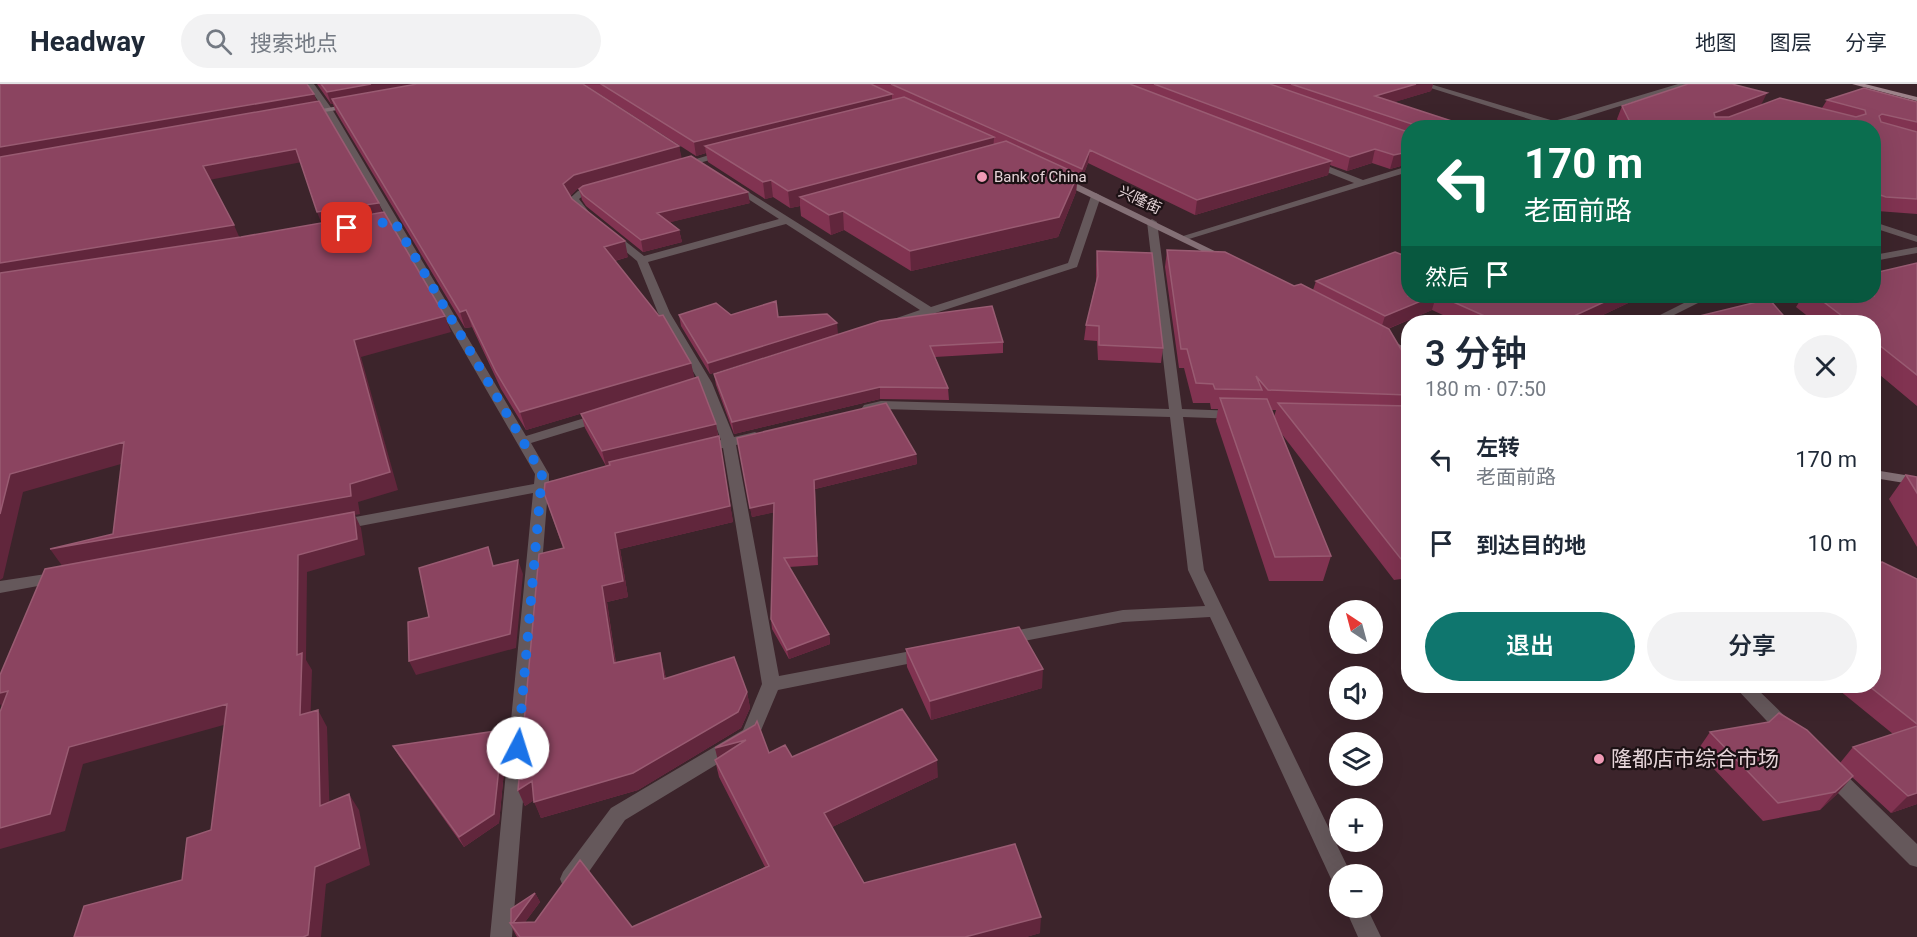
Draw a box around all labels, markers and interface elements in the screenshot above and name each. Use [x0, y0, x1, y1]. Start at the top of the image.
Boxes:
search box [181, 14, 601, 68]
text: Headway [30, 25, 145, 58]
icon: search [202, 25, 235, 58]
text: 搜索地点 [250, 31, 338, 56]
text: 地图 [1695, 31, 1737, 55]
text: 图层 [1770, 31, 1812, 55]
text: 分享 [1845, 31, 1887, 55]
text: 170 m [1524, 139, 1643, 188]
icon: left [1425, 144, 1503, 222]
place label: Bank of China [994, 168, 1087, 186]
marker: Bank of China [975, 170, 989, 184]
street label: 兴隆街 [1116, 182, 1164, 218]
text: 老面前路 [1524, 195, 1632, 227]
pin [321, 202, 372, 253]
icon: arrive [330, 211, 363, 244]
icon: arrive [1481, 258, 1514, 291]
text: 然后 [1425, 265, 1469, 290]
text: 3 分钟 [1425, 333, 1527, 375]
button: close [1794, 335, 1857, 398]
text: 180 m · 07:50 [1425, 377, 1546, 401]
text: 左转 [1476, 435, 1520, 460]
icon: left [1425, 443, 1458, 476]
text: 170 m [1795, 447, 1857, 472]
text: 老面前路 [1476, 465, 1556, 489]
icon: arrive [1425, 527, 1458, 560]
text: 10 m [1808, 531, 1857, 556]
text: 到达目的地 [1476, 533, 1586, 558]
north arrow [1329, 600, 1383, 654]
map controls [1329, 600, 1383, 918]
button: 退出 [1425, 612, 1635, 681]
button: 分享 [1647, 612, 1857, 681]
button: sound [1329, 666, 1383, 720]
position arrow [486, 716, 550, 780]
button: layers [1329, 732, 1383, 786]
place label: 隆都店市综合市场 [1611, 747, 1779, 771]
marker: 隆都店市综合市场 [1592, 752, 1606, 766]
button: + [1329, 798, 1383, 852]
button: − [1329, 864, 1383, 918]

